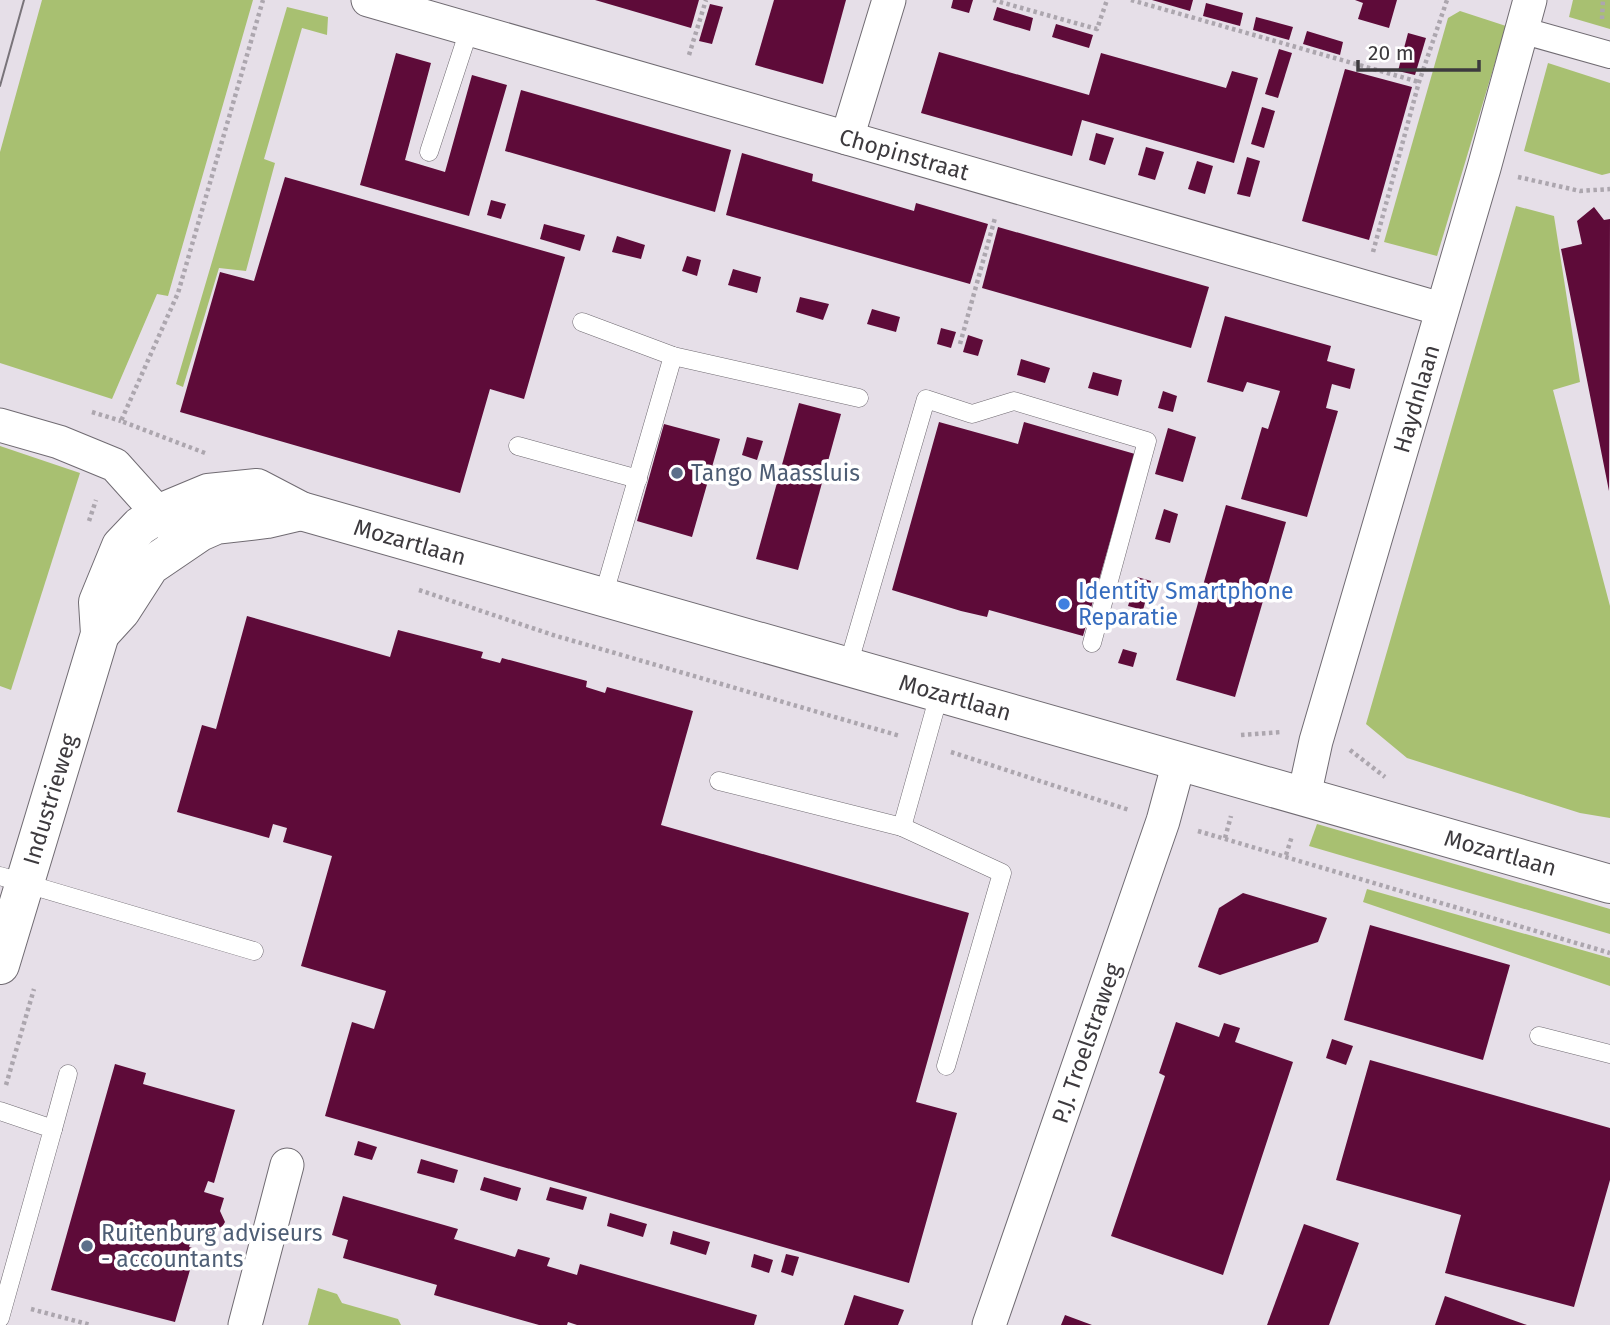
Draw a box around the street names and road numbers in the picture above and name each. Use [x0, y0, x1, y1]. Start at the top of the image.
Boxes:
street label: Chopinstraat [836, 122, 973, 187]
street label: Haydnlaan [1387, 341, 1445, 456]
street label: Mozartlaan [351, 513, 469, 571]
street label: Mozartlaan [896, 668, 1015, 727]
street label: Industrieweg [17, 730, 83, 868]
street label: Mozartlaan [1441, 824, 1560, 882]
street label: P.J. Troelstraweg [1046, 960, 1127, 1127]

